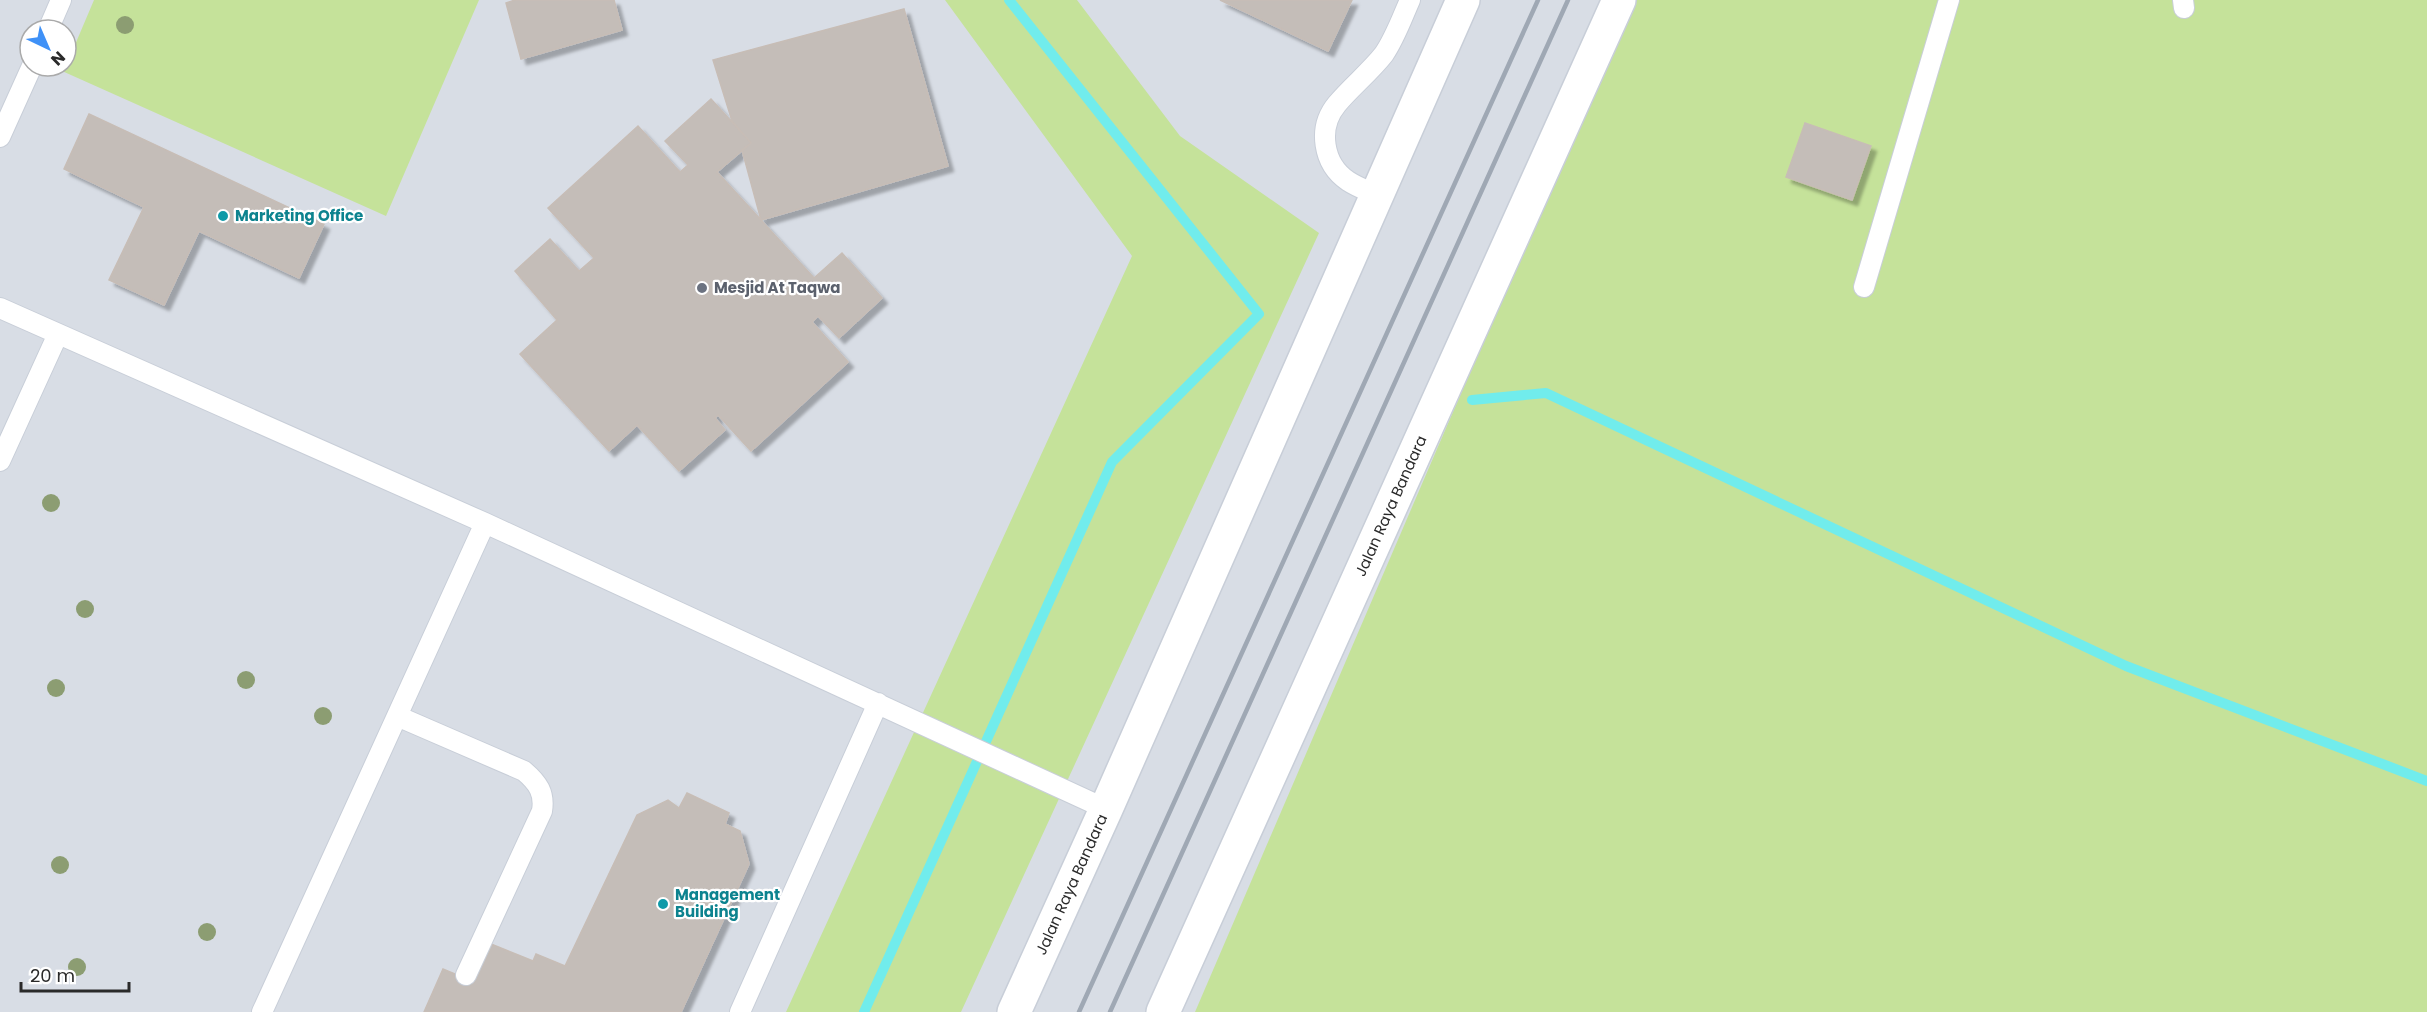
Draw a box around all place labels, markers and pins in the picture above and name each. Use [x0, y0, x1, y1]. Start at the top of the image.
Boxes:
place label: Marketing Office [235, 205, 363, 226]
marker: Marketing Office [216, 209, 230, 223]
place label: Mesjid At Taqwa [714, 277, 840, 298]
marker: Mesjid At Taqwa [695, 281, 709, 295]
place label: Management Building [675, 884, 780, 922]
marker: Management Building [656, 897, 670, 911]

